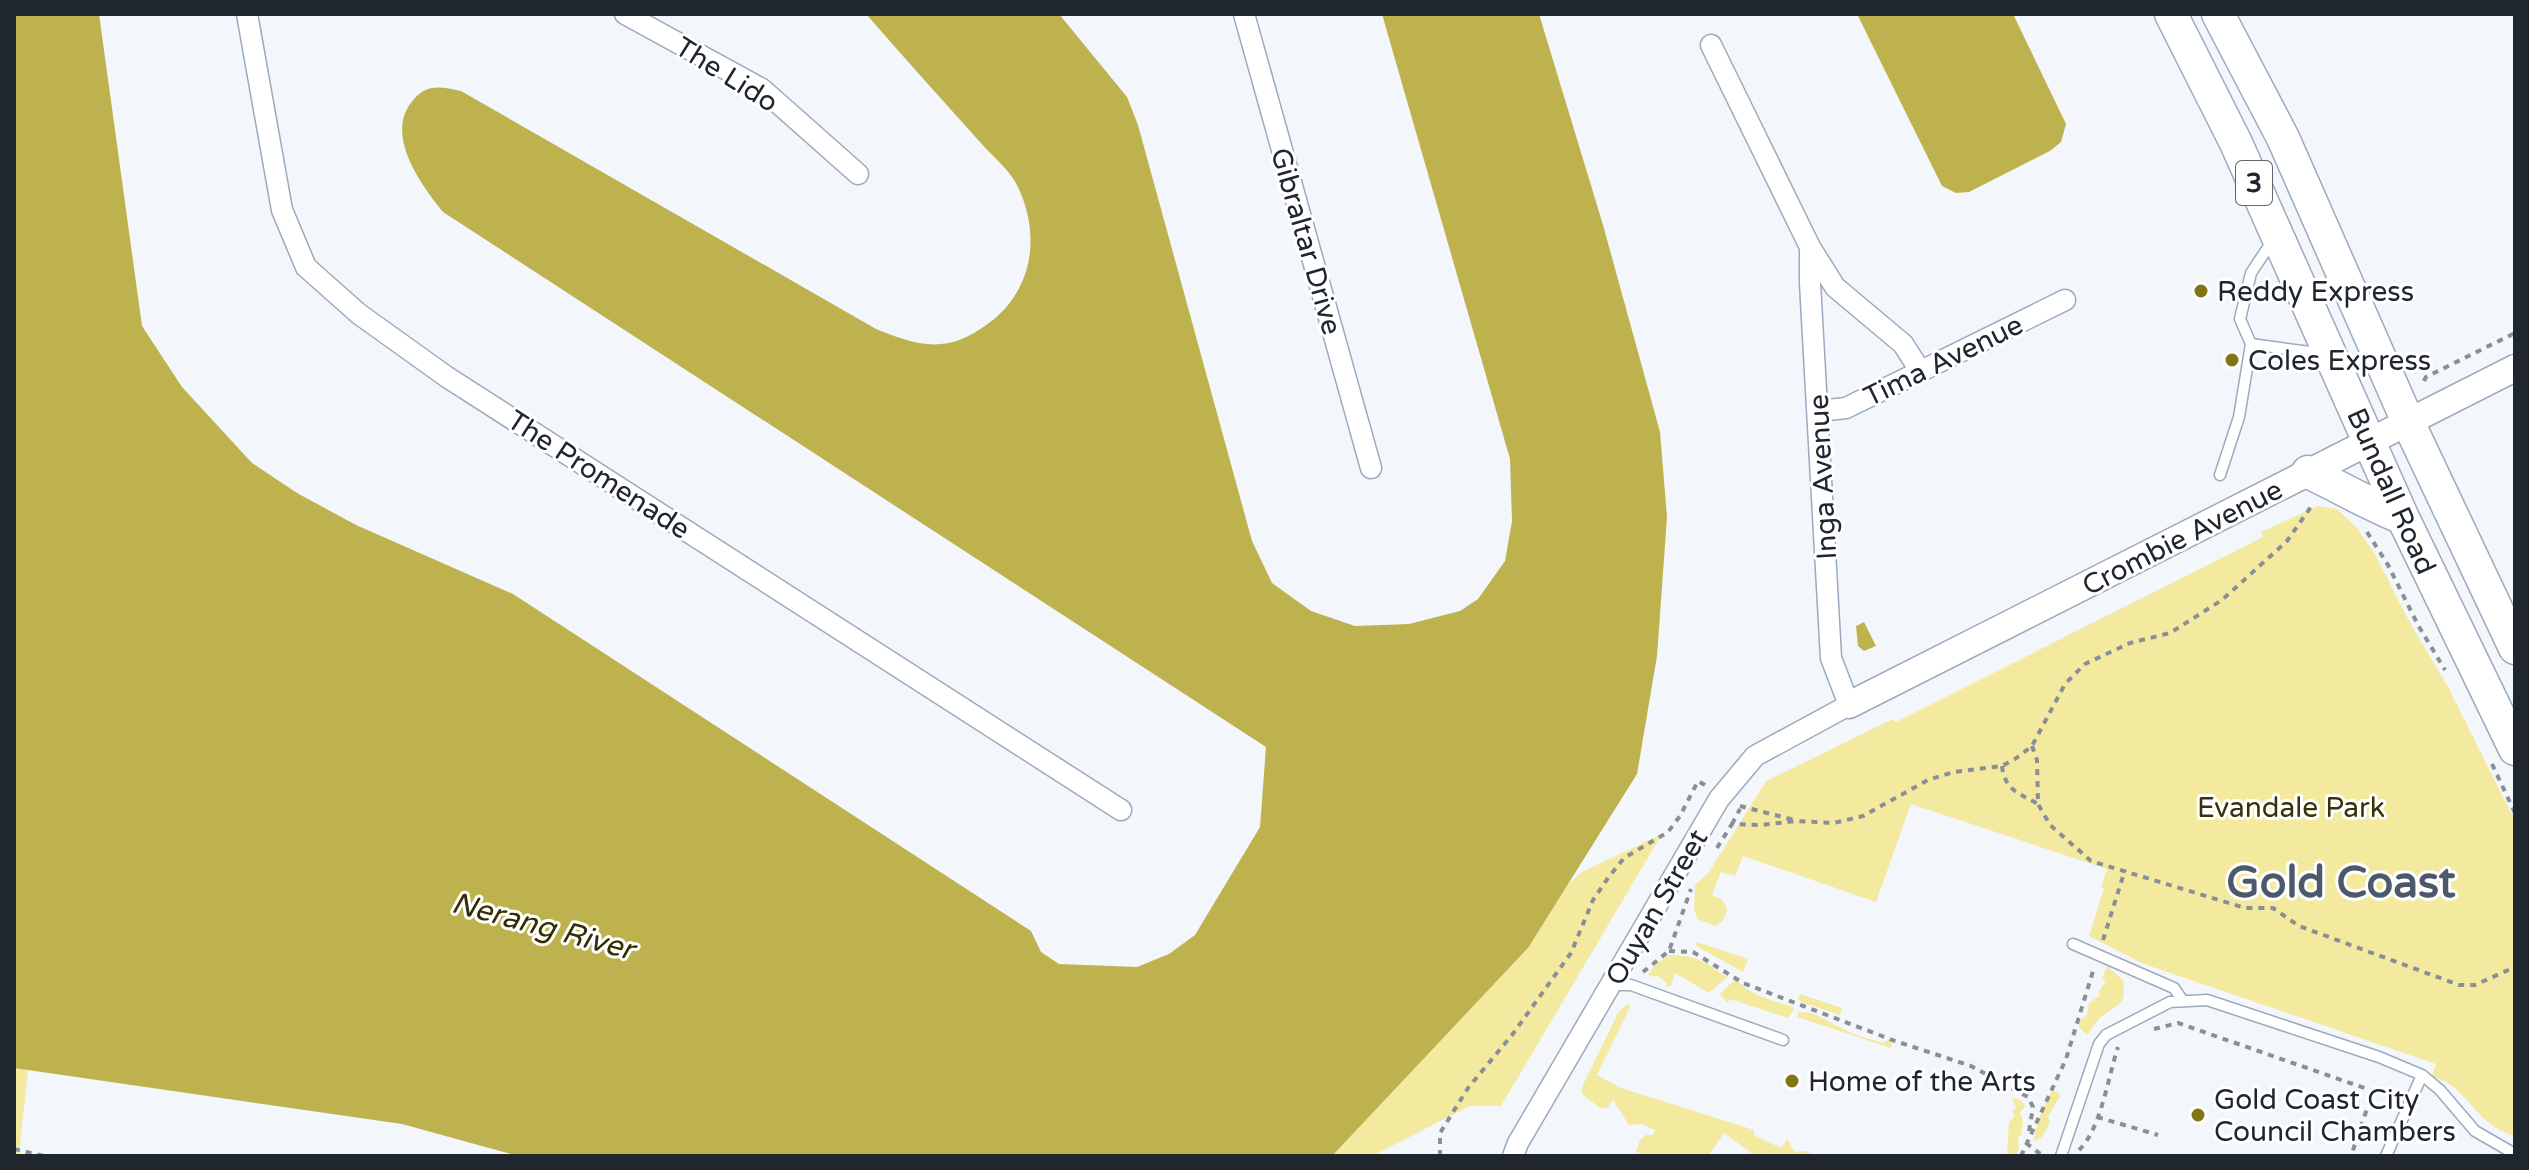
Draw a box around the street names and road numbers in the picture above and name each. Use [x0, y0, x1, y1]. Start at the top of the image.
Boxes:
street label: The Lido [669, 30, 784, 120]
street label: Gibraltar Drive [1263, 144, 1349, 339]
road number: 3 [2236, 161, 2272, 205]
street label: Tima Avenue [1858, 308, 2028, 414]
street label: Inga Avenue [1802, 393, 1844, 561]
street label: The Promenade [501, 403, 696, 547]
street label: Bundall Road [2339, 403, 2443, 580]
street label: Crombie Avenue [2077, 473, 2288, 603]
street label: Ouyan Street [1599, 823, 1715, 992]

